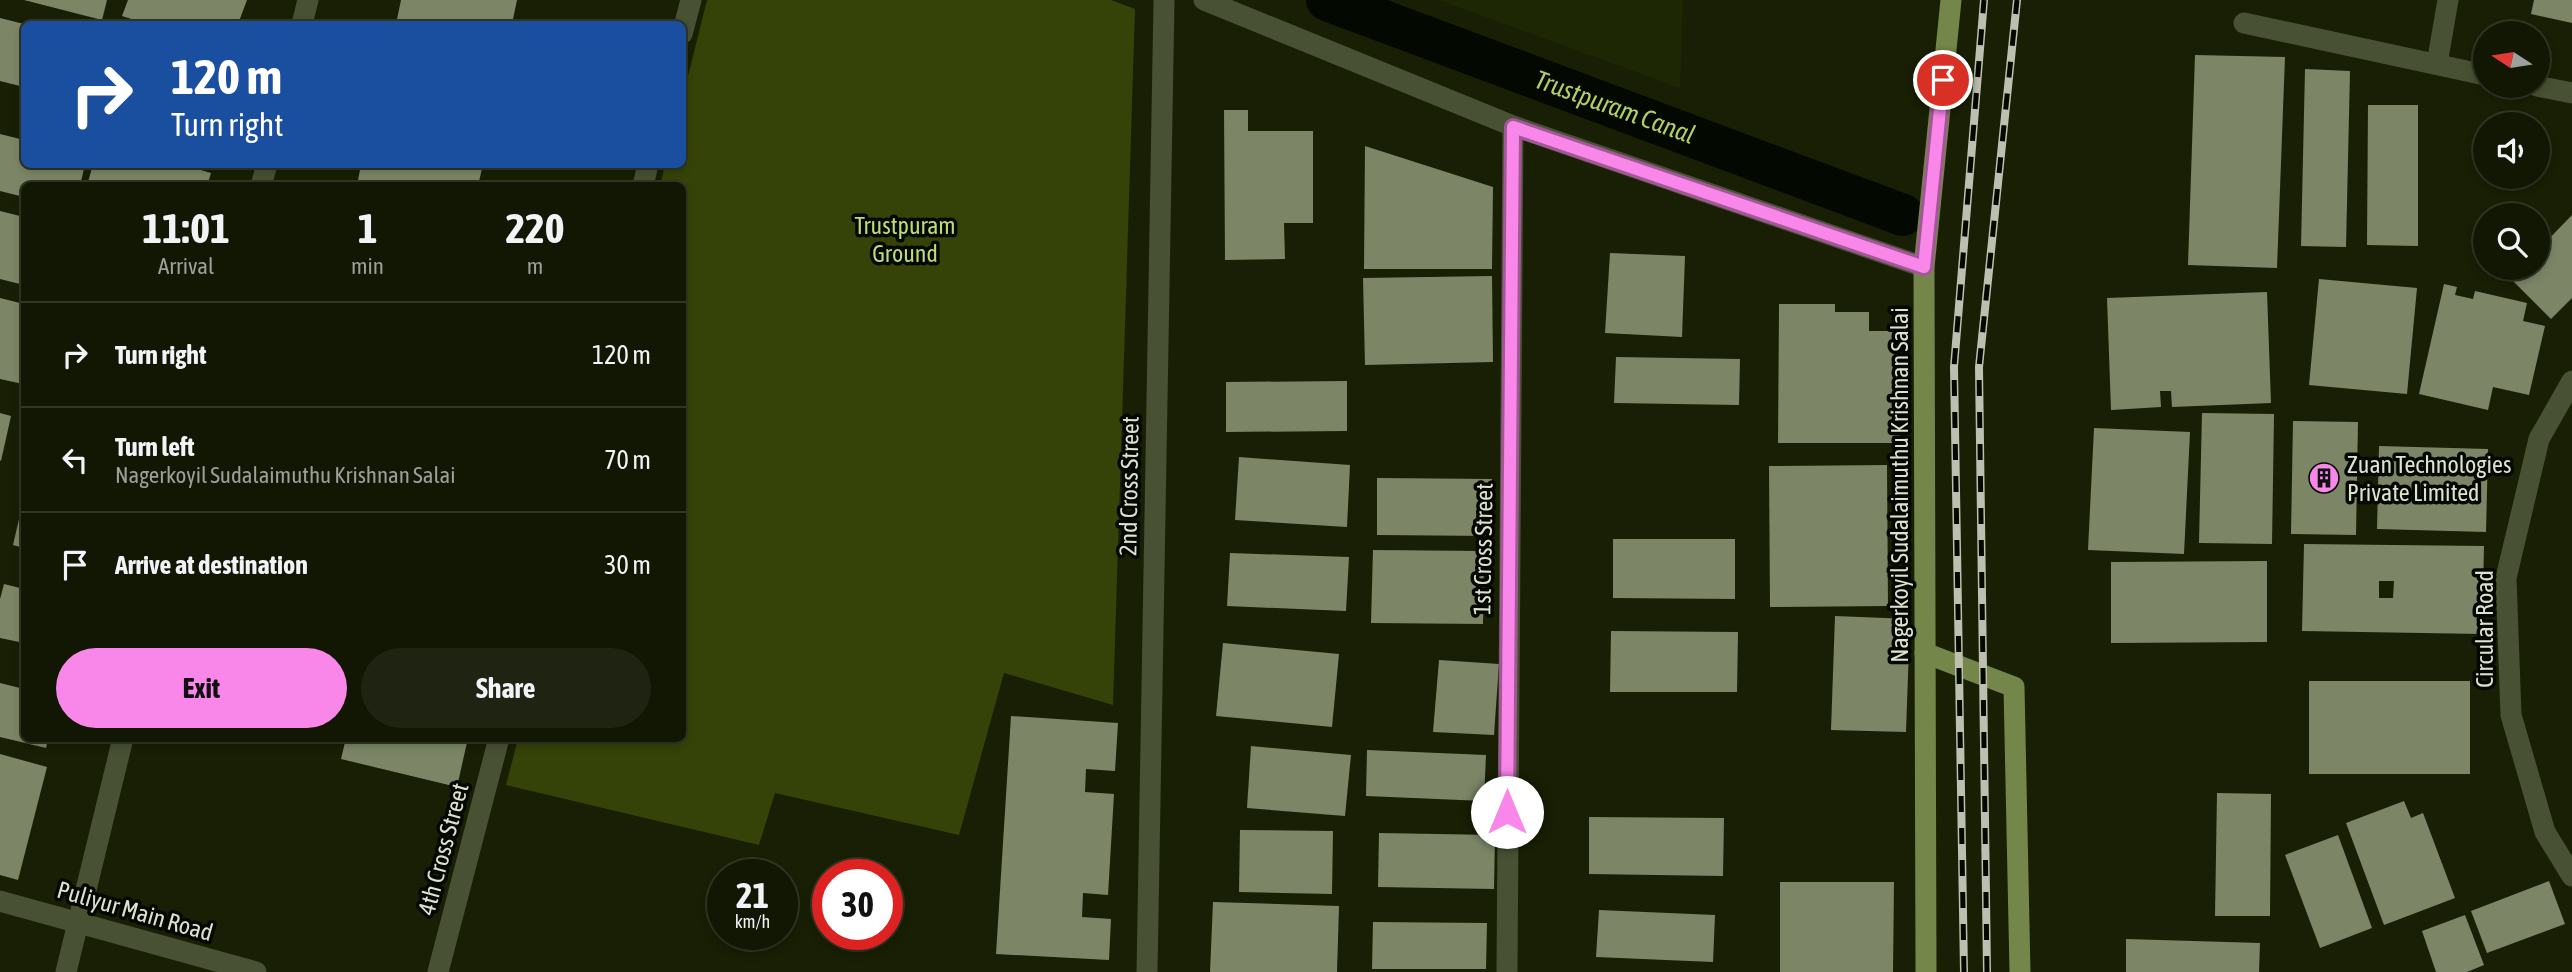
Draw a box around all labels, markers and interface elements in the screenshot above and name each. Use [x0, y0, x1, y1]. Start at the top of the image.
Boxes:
north arrow [2473, 21, 2550, 98]
map controls [2473, 21, 2550, 280]
text: 120 m [171, 48, 282, 104]
icon: right [56, 49, 147, 140]
pin [1913, 50, 1973, 110]
icon: arrive [1924, 61, 1962, 99]
water label: Trustpuram Canal [1531, 64, 1699, 150]
text: Turn right [171, 106, 284, 143]
button: sound [2473, 112, 2550, 189]
button: search [2473, 203, 2550, 280]
text: 11:01 [142, 204, 230, 252]
text: 1 [358, 204, 377, 252]
text: 220 [505, 204, 565, 252]
park label: Trustpuram Ground [854, 212, 956, 267]
text: Arrival [158, 253, 214, 279]
text: min [351, 253, 384, 279]
text: m [527, 253, 543, 279]
street label: Nagerkoyil Sudalaimuthu Krishnan Salai [1886, 307, 1913, 663]
icon: right [56, 336, 94, 374]
text: Turn right [115, 340, 206, 370]
text: 120 m [592, 340, 651, 370]
street label: 2nd Cross Street [1114, 416, 1144, 556]
text: Turn left [115, 432, 195, 462]
icon: left [56, 441, 94, 479]
text: 70 m [604, 445, 651, 475]
place label: Zuan Technologies Private Limited [2347, 451, 2511, 506]
building icon: Zuan Technologies Private Limited [2307, 461, 2341, 495]
text: Nagerkoyil Sudalaimuthu Krishnan Salai [115, 462, 456, 488]
street label: 1st Cross Street [1468, 483, 1498, 615]
icon: arrive [56, 546, 94, 584]
text: Arrive at destination [115, 550, 308, 580]
text: 30 m [604, 550, 651, 580]
street label: Circular Road [2471, 570, 2498, 688]
button: Exit [56, 648, 347, 728]
button: Share [361, 648, 651, 728]
position arrow [1470, 775, 1544, 849]
street label: 4th Cross Street [412, 780, 474, 918]
speed limit sign: 30 [812, 859, 903, 950]
text: 21 [736, 875, 769, 915]
street label: Puliyur Main Road [54, 876, 216, 946]
text: km/h [735, 911, 770, 932]

